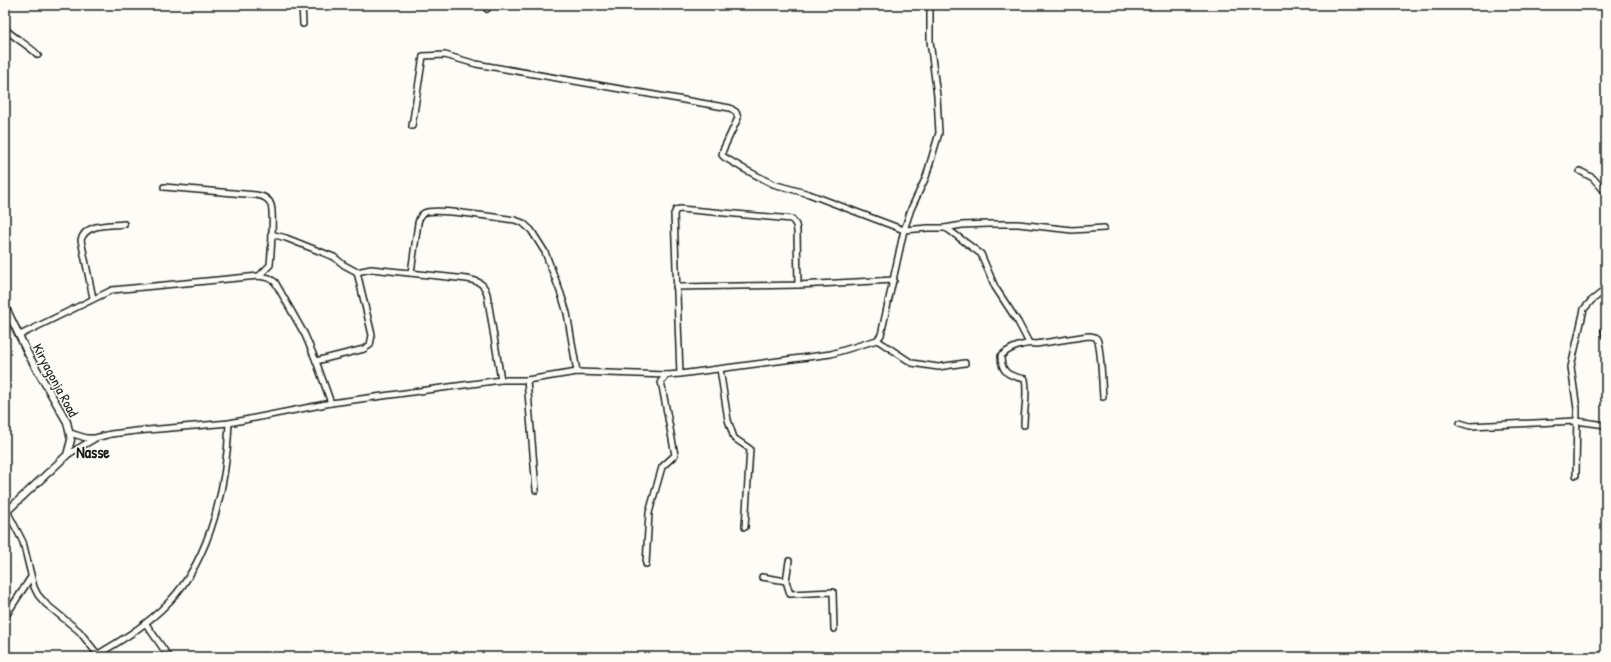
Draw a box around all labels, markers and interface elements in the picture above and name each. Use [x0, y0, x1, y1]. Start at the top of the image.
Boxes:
street label: Kiryagonja Road [28, 340, 84, 421]
district label: Nasse [76, 441, 110, 463]

